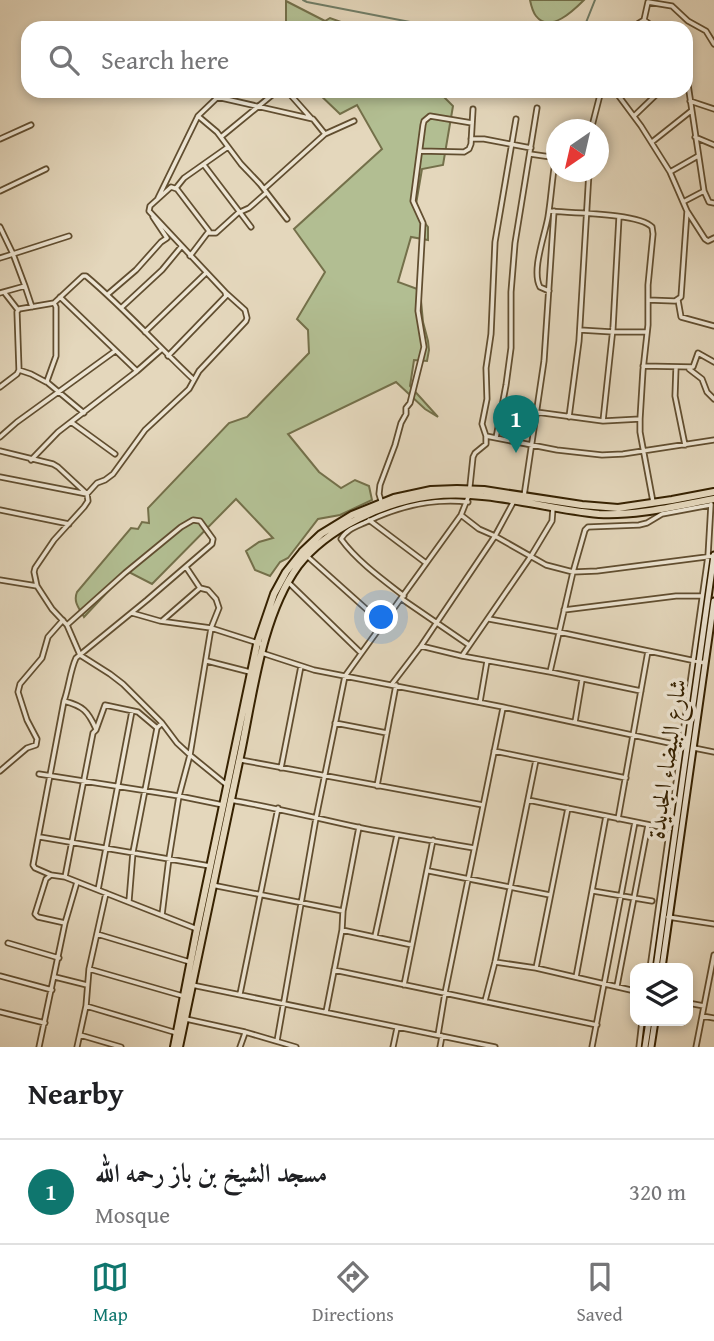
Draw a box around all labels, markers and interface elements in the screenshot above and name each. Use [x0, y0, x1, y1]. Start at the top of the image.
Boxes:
search box [21, 21, 693, 98]
text: Search here [101, 40, 229, 79]
icon: search [45, 41, 83, 79]
north arrow [546, 119, 609, 182]
pin: 1 [493, 395, 539, 453]
your location [364, 600, 398, 634]
street label: شارع البيضاء الجديدة [638, 677, 698, 842]
map controls [630, 963, 693, 1026]
button: layers [630, 963, 693, 1026]
text: Nearby [28, 1071, 124, 1115]
text: مسجد الشيخ بن باز رحمه الله [95, 1153, 327, 1192]
text: 1 [45, 1175, 57, 1208]
text: 320 m [629, 1175, 686, 1208]
text: Mosque [95, 1198, 170, 1231]
tab: Map [91, 1258, 129, 1328]
tab: Directions [312, 1258, 394, 1328]
tab: Saved [577, 1258, 623, 1328]

